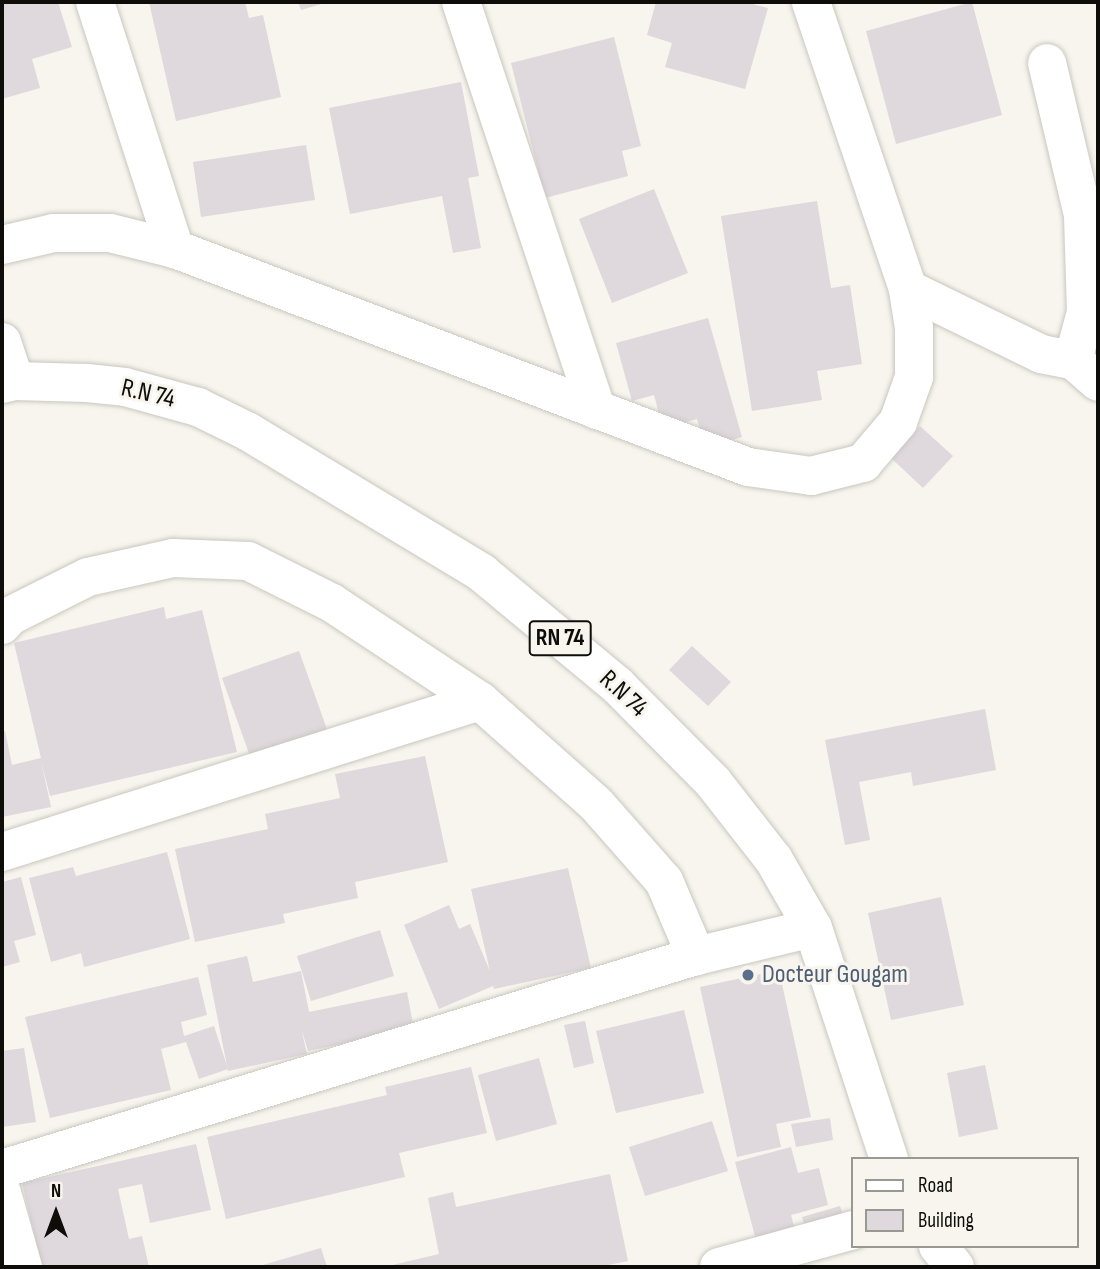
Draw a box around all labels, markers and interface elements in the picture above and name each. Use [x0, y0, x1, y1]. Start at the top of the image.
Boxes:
street label: R.N 74 [118, 373, 178, 415]
road number: RN 74 [528, 618, 592, 658]
street label: R.N 74 [593, 664, 653, 724]
place label: Docteur Gougam [762, 959, 908, 991]
marker: Docteur Gougam [740, 967, 756, 983]
legend [852, 1157, 1079, 1248]
text: Road [918, 1173, 953, 1198]
north arrow [21, 1178, 91, 1248]
text: N [51, 1180, 61, 1203]
text: Building [918, 1208, 974, 1233]

